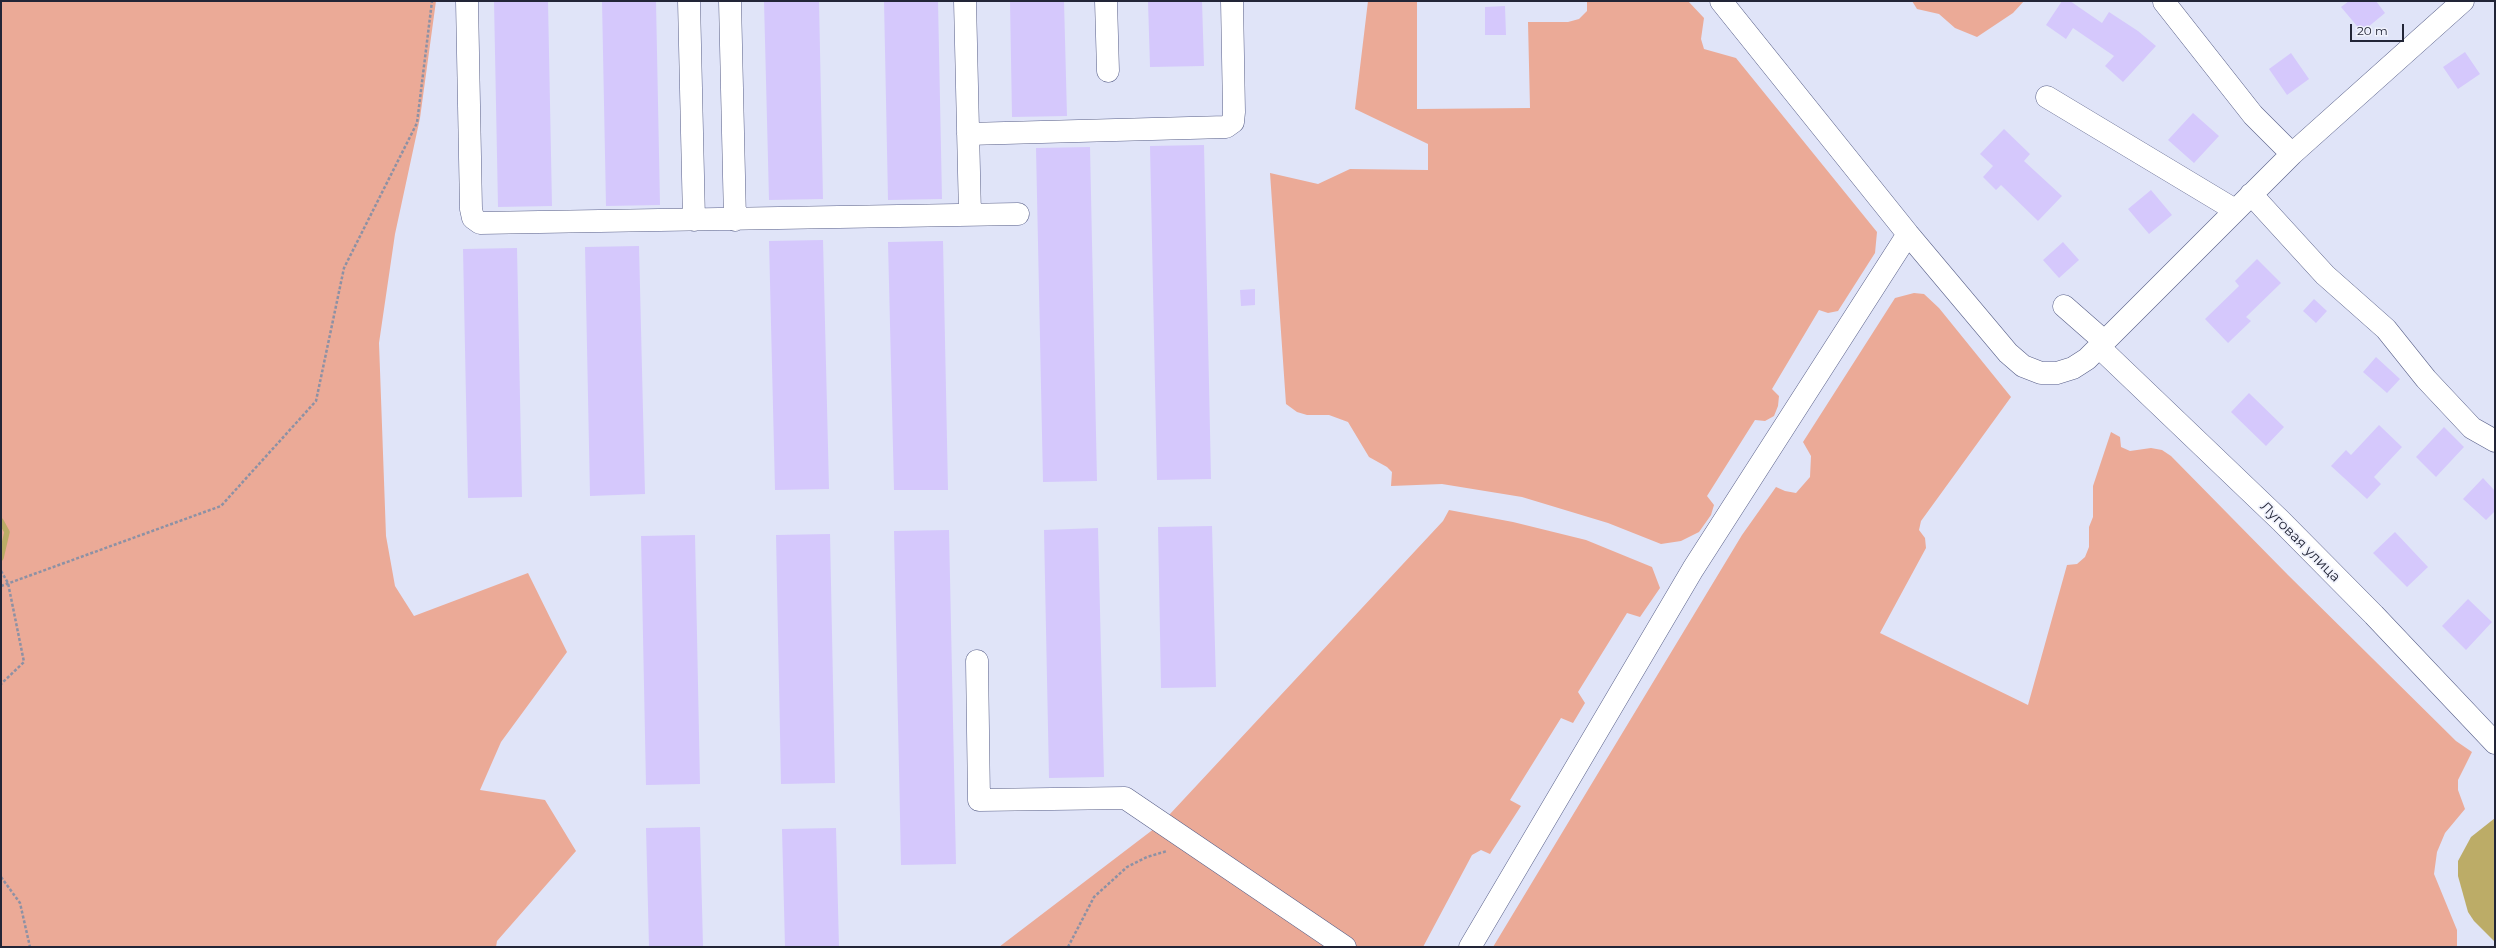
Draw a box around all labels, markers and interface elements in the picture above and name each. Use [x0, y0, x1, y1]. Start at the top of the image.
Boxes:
scale bar [2352, 16, 2406, 42]
text: 20 m [2357, 23, 2388, 38]
street label: Луговая улица [2256, 498, 2344, 586]

